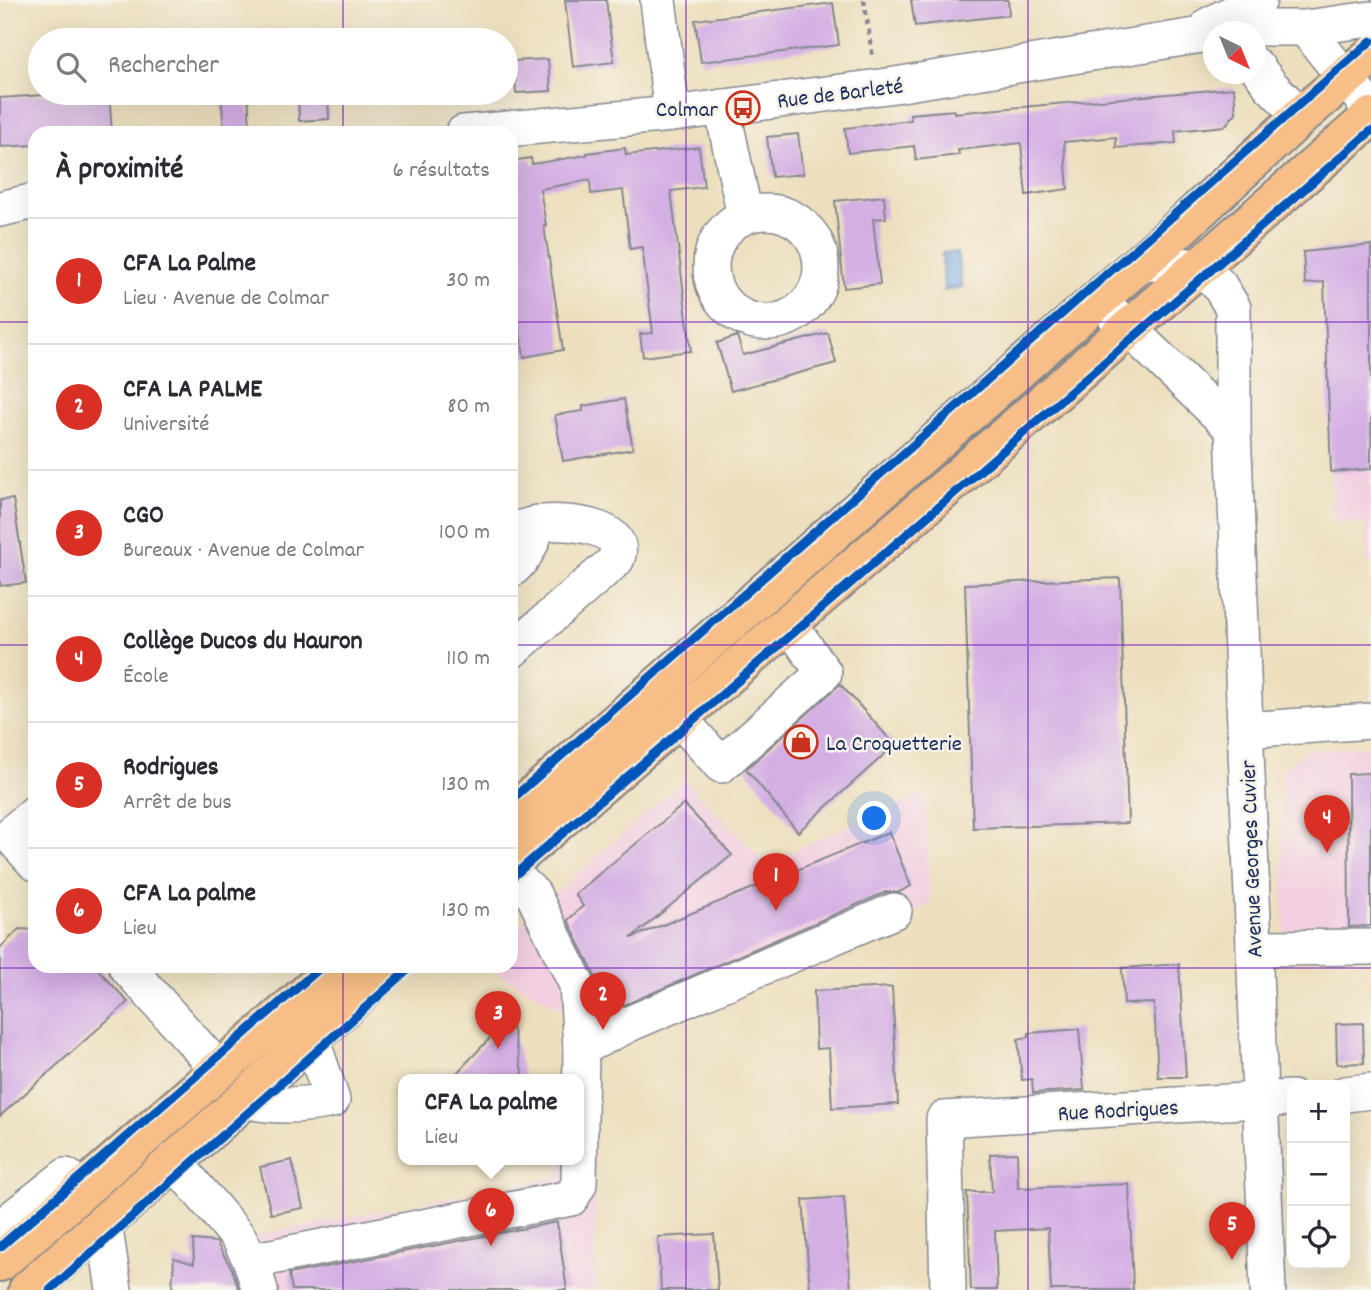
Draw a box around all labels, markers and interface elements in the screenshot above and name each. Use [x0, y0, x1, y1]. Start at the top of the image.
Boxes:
north arrow [1203, 21, 1266, 84]
search box [28, 28, 518, 105]
icon: search [52, 48, 90, 86]
text: Rechercher [108, 48, 219, 85]
street label: Rue de Barleté [775, 71, 905, 120]
bus stop icon: Colmar [724, 89, 762, 127]
place label: Colmar [656, 95, 718, 128]
text: À proximité [56, 150, 183, 193]
text: 6 résultats [393, 155, 490, 188]
text: CFA La Palme [123, 246, 256, 283]
text: 1 [76, 265, 82, 298]
text: 30 m [446, 265, 490, 298]
text: Lieu · Avenue de Colmar [123, 283, 329, 316]
text: CFA LA PALME [123, 372, 262, 409]
text: 2 [74, 391, 84, 424]
text: 80 m [447, 391, 490, 424]
text: Université [123, 409, 209, 442]
text: CGO [123, 498, 164, 535]
text: 3 [74, 517, 84, 550]
text: 100 m [439, 517, 490, 550]
text: Bureaux · Avenue de Colmar [123, 535, 364, 568]
text: Collège Ducos du Hauron [123, 624, 363, 661]
text: 4 [74, 643, 84, 676]
text: 110 m [446, 643, 490, 676]
text: École [123, 661, 169, 694]
shop icon: La Croquetterie [782, 723, 820, 761]
place label: La Croquetterie [826, 729, 962, 762]
text: Rodrigues [123, 750, 219, 787]
street label: Avenue Georges Cuvier [1234, 759, 1273, 958]
text: 5 [74, 769, 84, 802]
text: 130 m [441, 769, 490, 802]
text: Arrêt de bus [123, 787, 232, 820]
pin: 4 [1304, 795, 1350, 853]
your location [857, 801, 891, 835]
pin: 1 [753, 853, 799, 911]
text: CFA La palme [123, 876, 256, 913]
text: 6 [73, 895, 85, 928]
text: 130 m [441, 895, 490, 928]
text: Lieu [123, 913, 157, 946]
pin: 2 [580, 972, 626, 1030]
pin: 3 [475, 991, 521, 1049]
popup [398, 1074, 584, 1165]
map controls [1287, 1080, 1350, 1269]
button: + [1287, 1080, 1350, 1143]
text: CFA La palme [424, 1085, 558, 1122]
street label: Rue Rodrigues [1057, 1093, 1180, 1132]
text: Lieu [424, 1122, 458, 1155]
button: − [1287, 1143, 1350, 1206]
pin: 6 [468, 1188, 514, 1246]
pin: 5 [1209, 1202, 1255, 1260]
button: locate [1287, 1206, 1350, 1269]

